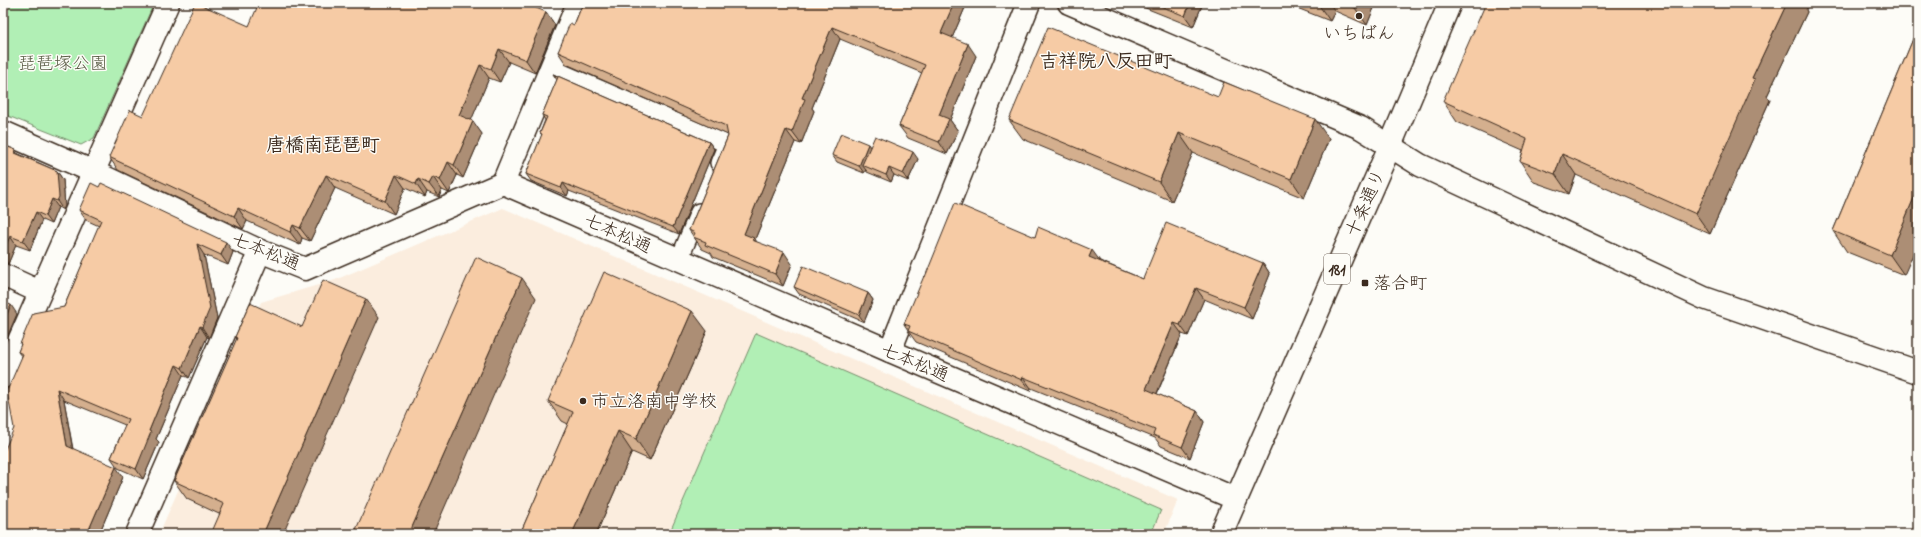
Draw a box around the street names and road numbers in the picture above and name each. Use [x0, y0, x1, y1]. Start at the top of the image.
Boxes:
street label: 十条通り [1340, 166, 1393, 242]
street label: 七本松通 [579, 208, 655, 261]
street label: 七本松通 [227, 227, 303, 278]
road number: 181 [1324, 254, 1350, 284]
street label: 七本松通 [876, 338, 952, 390]

